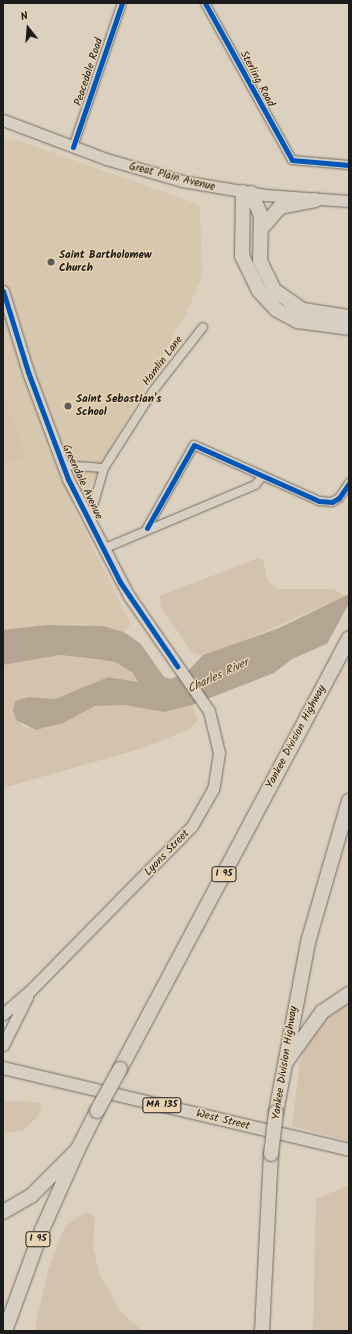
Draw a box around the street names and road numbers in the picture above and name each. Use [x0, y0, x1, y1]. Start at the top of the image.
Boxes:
street label: Peacedale Road [72, 36, 106, 108]
street label: Sterling Road [237, 49, 277, 109]
street label: Great Plain Avenue [128, 160, 216, 194]
street label: Hamlin Lane [140, 334, 186, 388]
street label: Greendale Avenue [59, 442, 105, 522]
street label: Yankee Division Highway [263, 683, 329, 791]
street label: Lyons Street [142, 827, 192, 879]
road number: I 95 [211, 866, 237, 882]
street label: Yankee Division Highway [269, 1005, 301, 1121]
road number: MA 135 [142, 1097, 182, 1113]
street label: West Street [195, 1107, 251, 1133]
road number: I 95 [25, 1231, 51, 1247]

